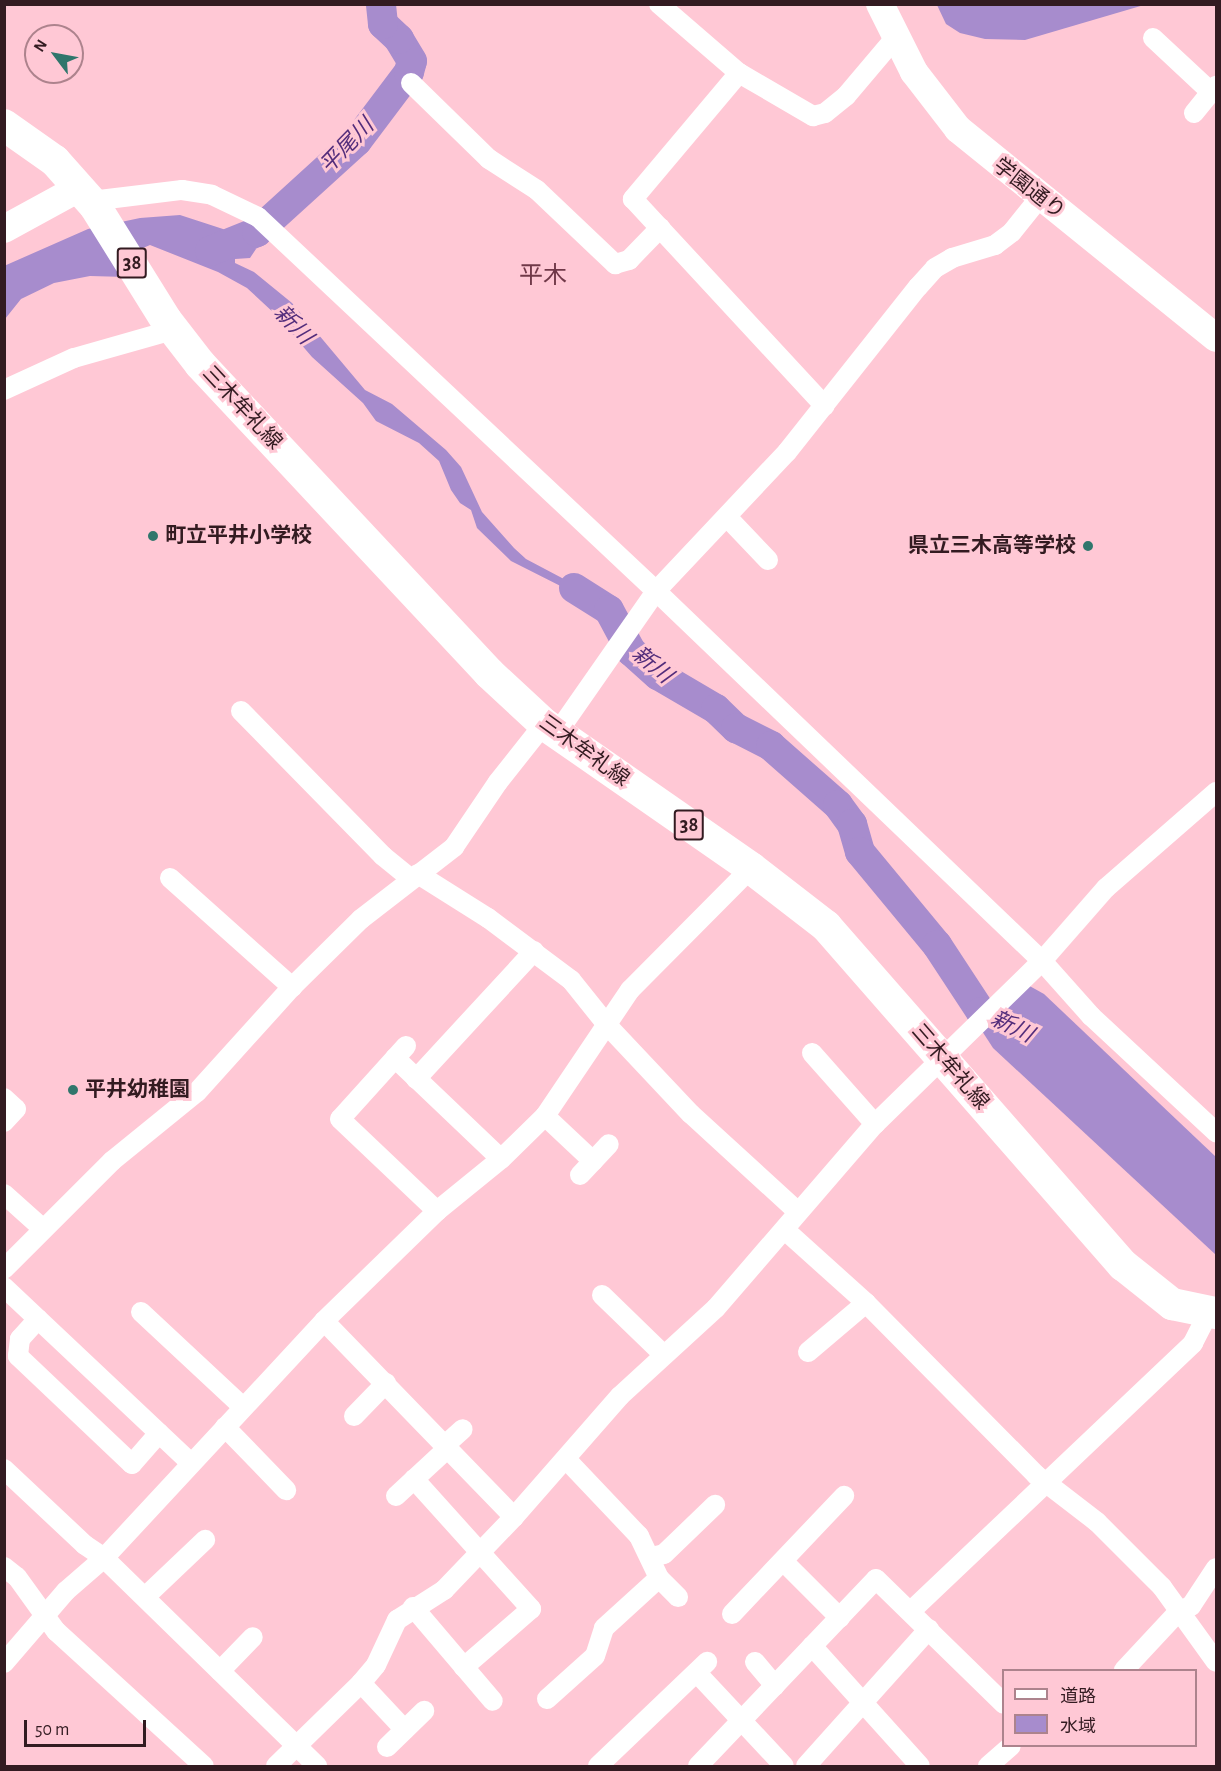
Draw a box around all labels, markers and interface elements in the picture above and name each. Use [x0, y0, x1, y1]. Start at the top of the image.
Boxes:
north arrow [24, 24, 84, 84]
text: N [31, 37, 50, 54]
water label: 平尾川 [315, 113, 379, 179]
street label: 学園通り [988, 153, 1070, 225]
road number: 38 [116, 246, 148, 280]
district label: 平木 [519, 263, 567, 291]
water label: 新川 [268, 300, 318, 350]
street label: 三木牟礼線 [197, 361, 287, 455]
place label: 町立平井小学校 [165, 523, 312, 549]
marker: 町立平井小学校 [146, 529, 160, 543]
place label: 県立三木高等学校 [908, 533, 1076, 559]
marker: 県立三木高等学校 [1081, 539, 1095, 553]
water label: 新川 [627, 641, 677, 689]
street label: 三木牟礼線 [534, 710, 634, 792]
road number: 38 [672, 808, 706, 842]
water label: 新川 [986, 1005, 1038, 1049]
street label: 三木牟礼線 [906, 1019, 994, 1115]
place label: 平井幼稚園 [85, 1077, 190, 1103]
marker: 平井幼稚園 [66, 1083, 80, 1097]
legend [1002, 1669, 1197, 1747]
text: 道路 [1060, 1688, 1096, 1706]
scale bar [27, 1708, 148, 1746]
text: 水域 [1060, 1718, 1096, 1736]
text: 50 m [35, 1721, 69, 1739]

